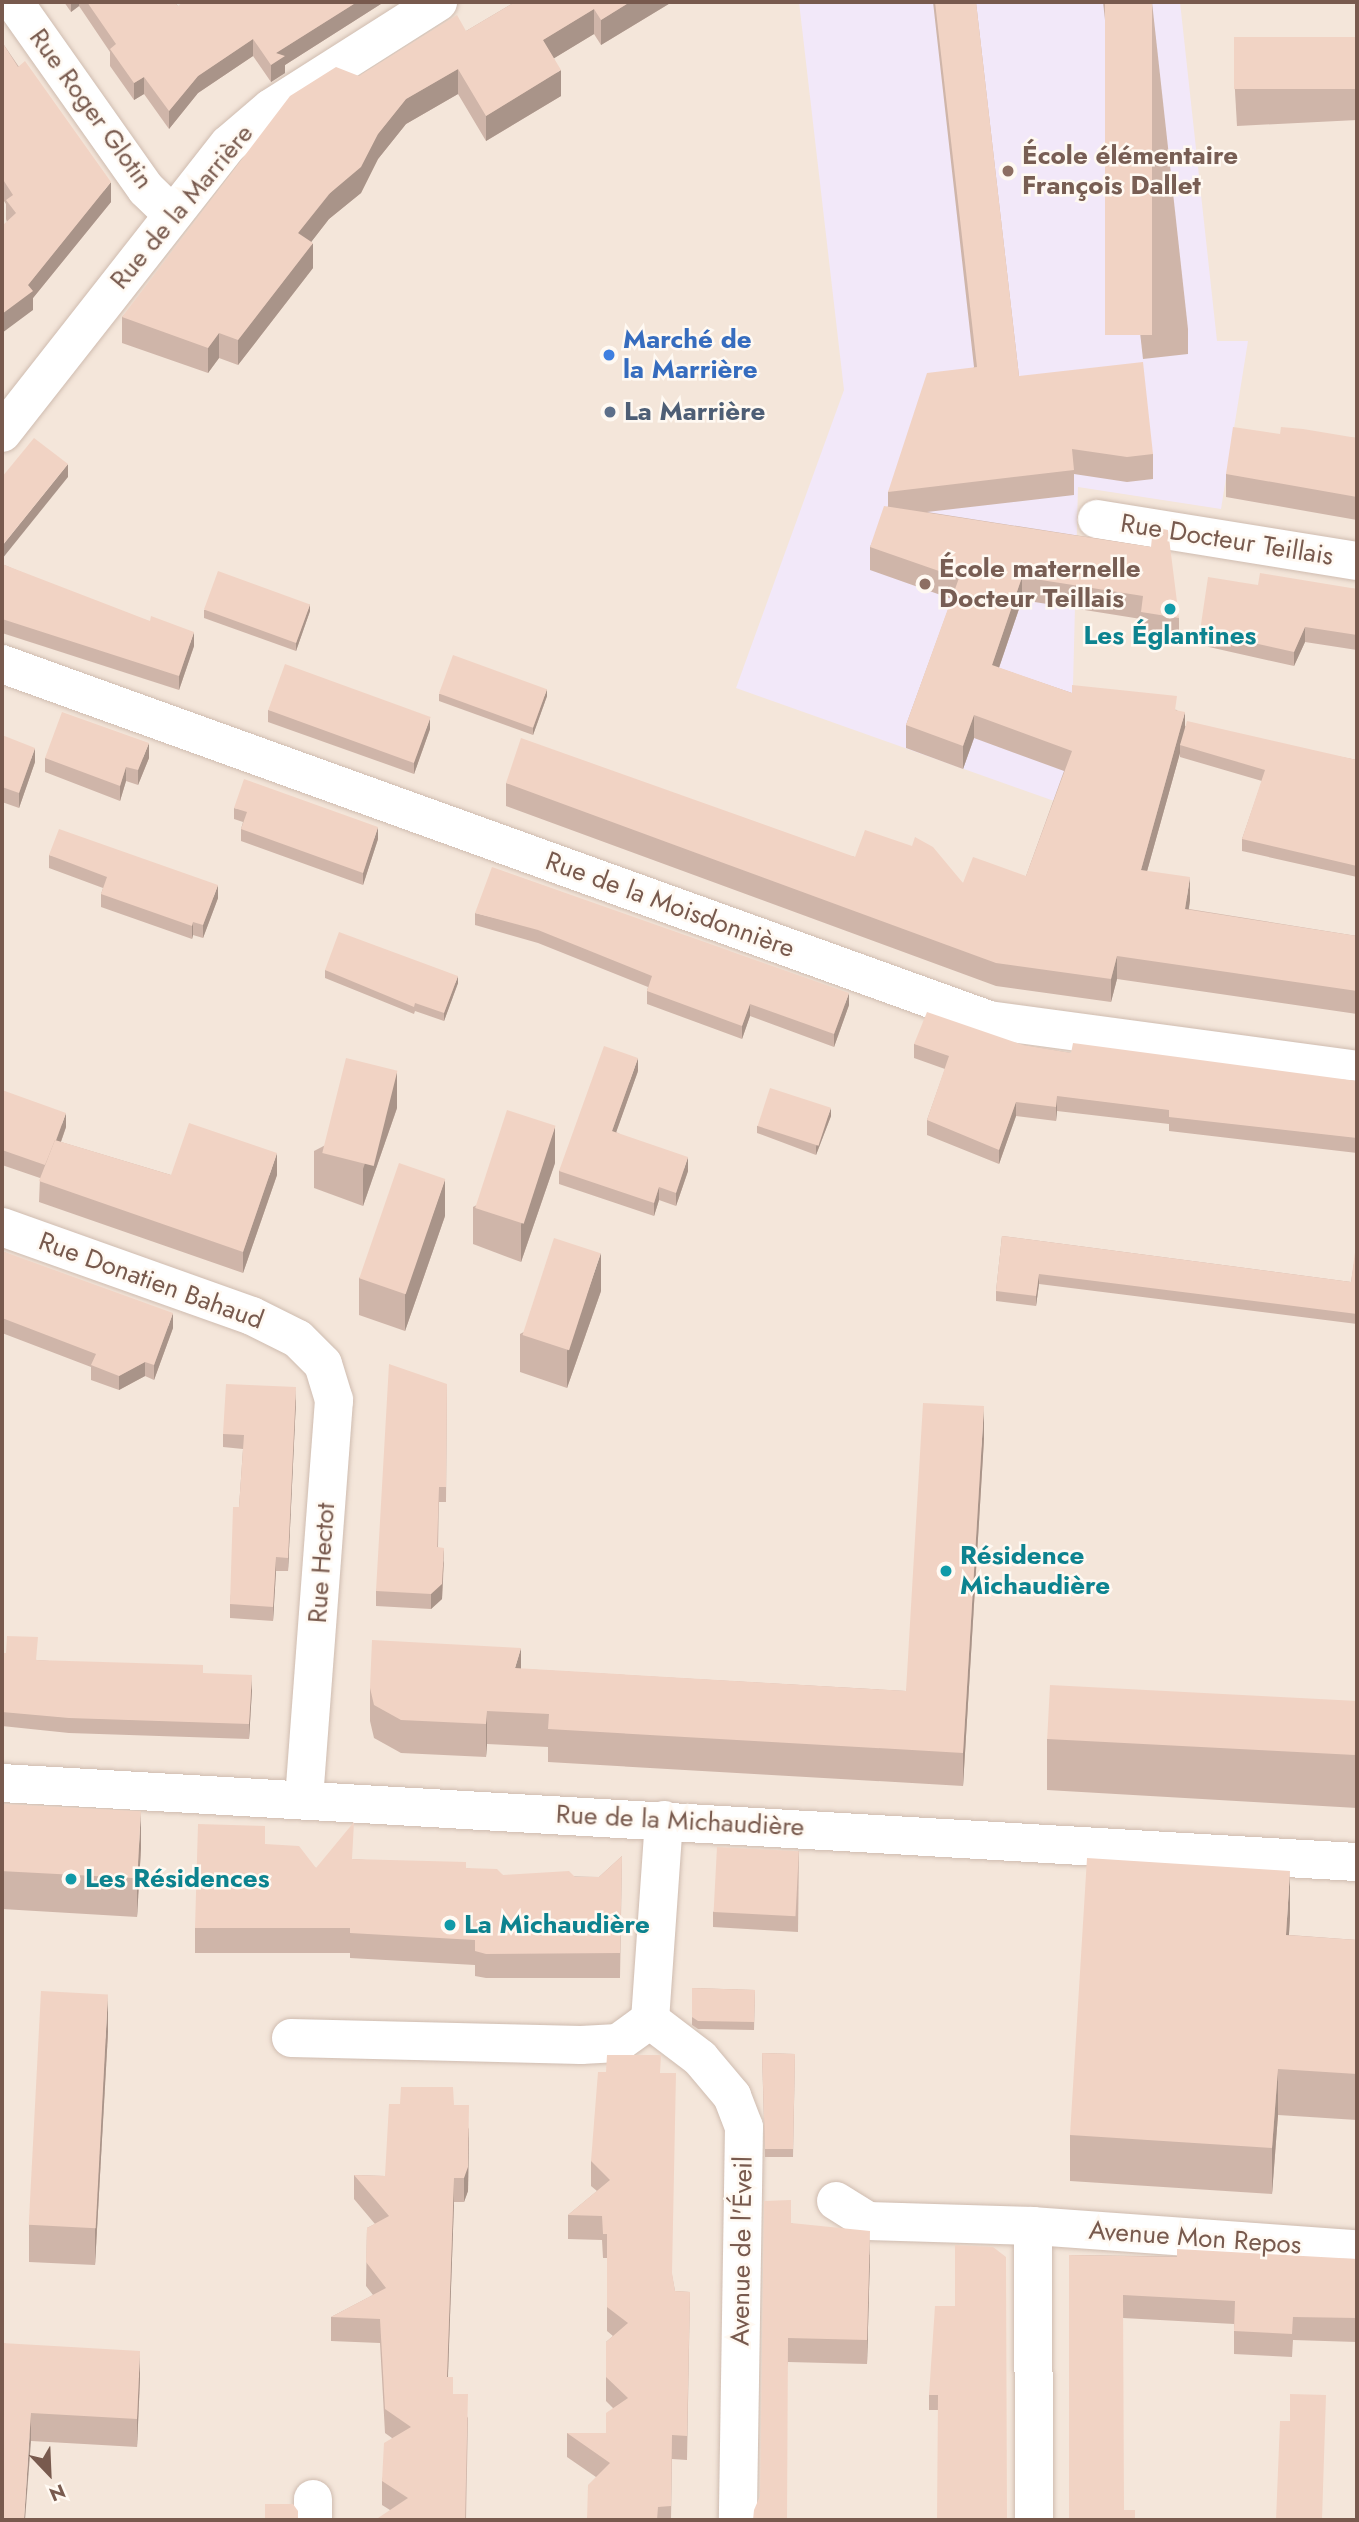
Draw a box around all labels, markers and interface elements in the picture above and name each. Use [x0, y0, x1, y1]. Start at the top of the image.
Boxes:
street label: Rue Roger Glotin [23, 23, 159, 195]
street label: Rue de la Marrière [104, 118, 260, 296]
place label: École élémentaire François Dallet [1022, 140, 1238, 202]
marker: École élémentaire François Dallet [1000, 163, 1016, 179]
place label: Marché de la Marrière [623, 324, 758, 386]
marker: Marché de la Marrière [601, 347, 617, 363]
place label: La Marrière [624, 396, 765, 428]
marker: La Marrière [602, 404, 618, 420]
street label: Rue Docteur Teillais [1118, 508, 1336, 572]
place label: École maternelle Docteur Teillais [939, 553, 1141, 614]
marker: École maternelle Docteur Teillais [917, 576, 933, 592]
marker: Les Églantines [1162, 601, 1178, 617]
place label: Les Églantines [1084, 620, 1256, 652]
street label: Rue de la Moisdonnière [541, 845, 799, 965]
street label: Rue Donatien Bahaud [34, 1226, 268, 1336]
street label: Rue Hectot [302, 1502, 342, 1624]
place label: Résidence Michaudière [960, 1540, 1110, 1602]
marker: Résidence Michaudière [938, 1563, 954, 1579]
street label: Rue de la Michaudière [555, 1799, 805, 1843]
place label: Les Résidences [85, 1863, 270, 1895]
marker: Les Résidences [63, 1871, 79, 1887]
place label: La Michaudière [464, 1909, 650, 1941]
marker: La Michaudière [442, 1917, 458, 1933]
street label: Avenue de l'Éveil [725, 2156, 759, 2346]
street label: Avenue Mon Repos [1088, 2215, 1302, 2261]
north arrow [14, 2438, 84, 2508]
text: N [45, 2477, 70, 2508]

